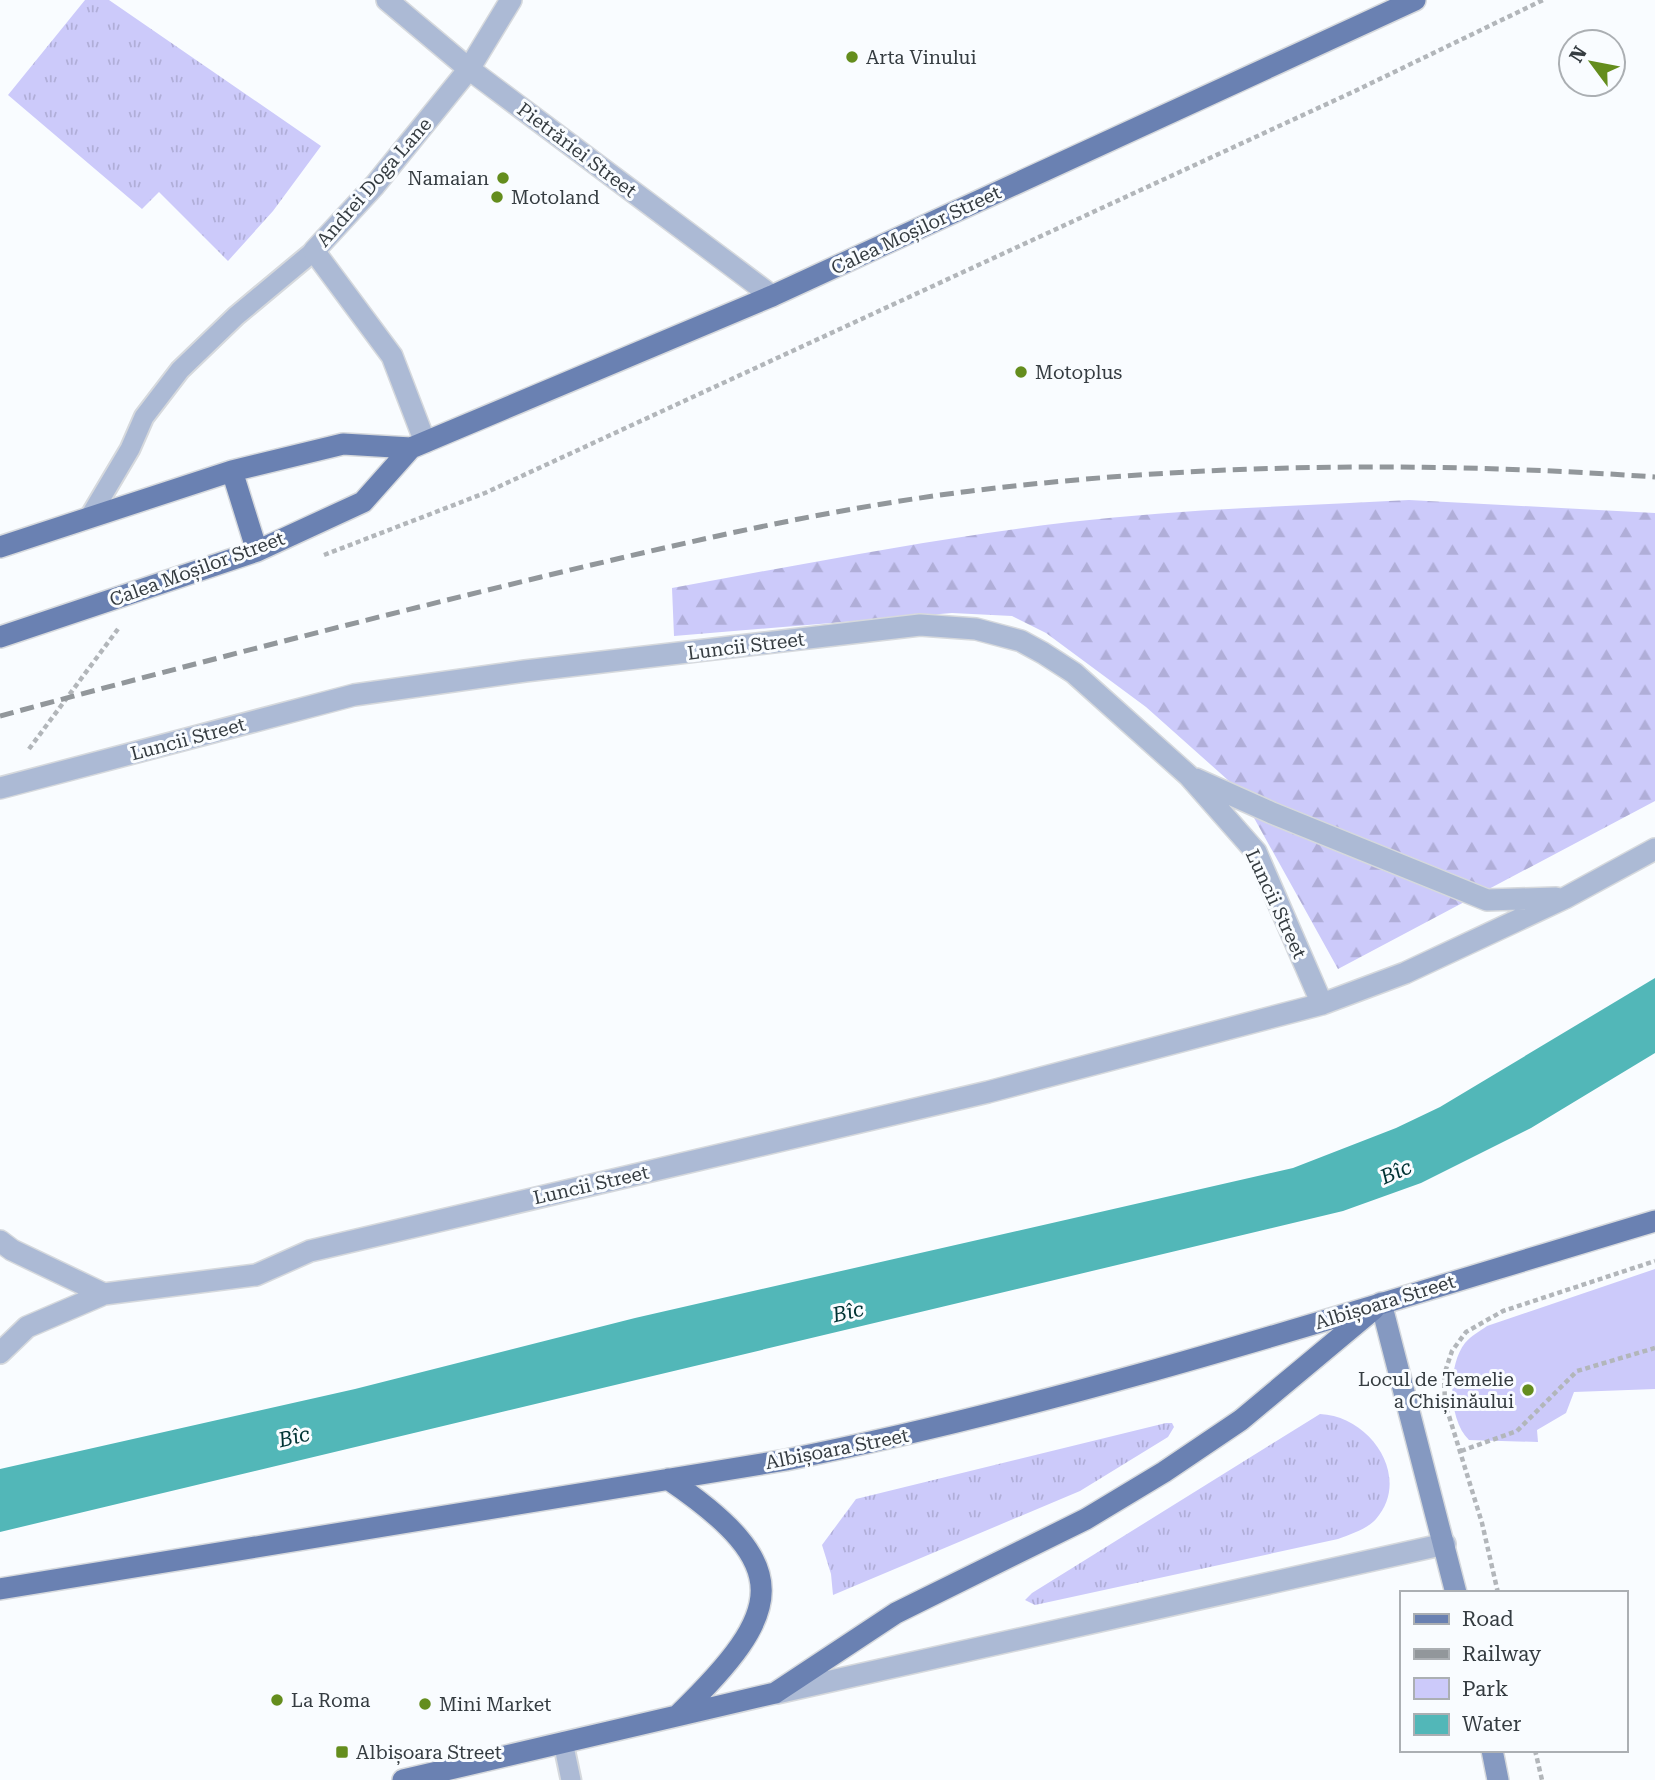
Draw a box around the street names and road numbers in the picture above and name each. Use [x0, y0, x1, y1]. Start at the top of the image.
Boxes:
street label: Pietrăriei Street [513, 98, 641, 202]
street label: Andrei Doga Lane [312, 113, 436, 251]
street label: Calea Moșilor Street [828, 181, 1005, 281]
street label: Calea Moșilor Street [106, 527, 288, 613]
street label: Luncii Street [686, 627, 806, 665]
street label: Luncii Street [128, 713, 248, 765]
street label: Luncii Street [1241, 846, 1311, 962]
street label: Luncii Street [531, 1161, 651, 1209]
street label: Albișoara Street [1312, 1270, 1459, 1336]
street label: Albișoara Street [763, 1424, 911, 1476]

